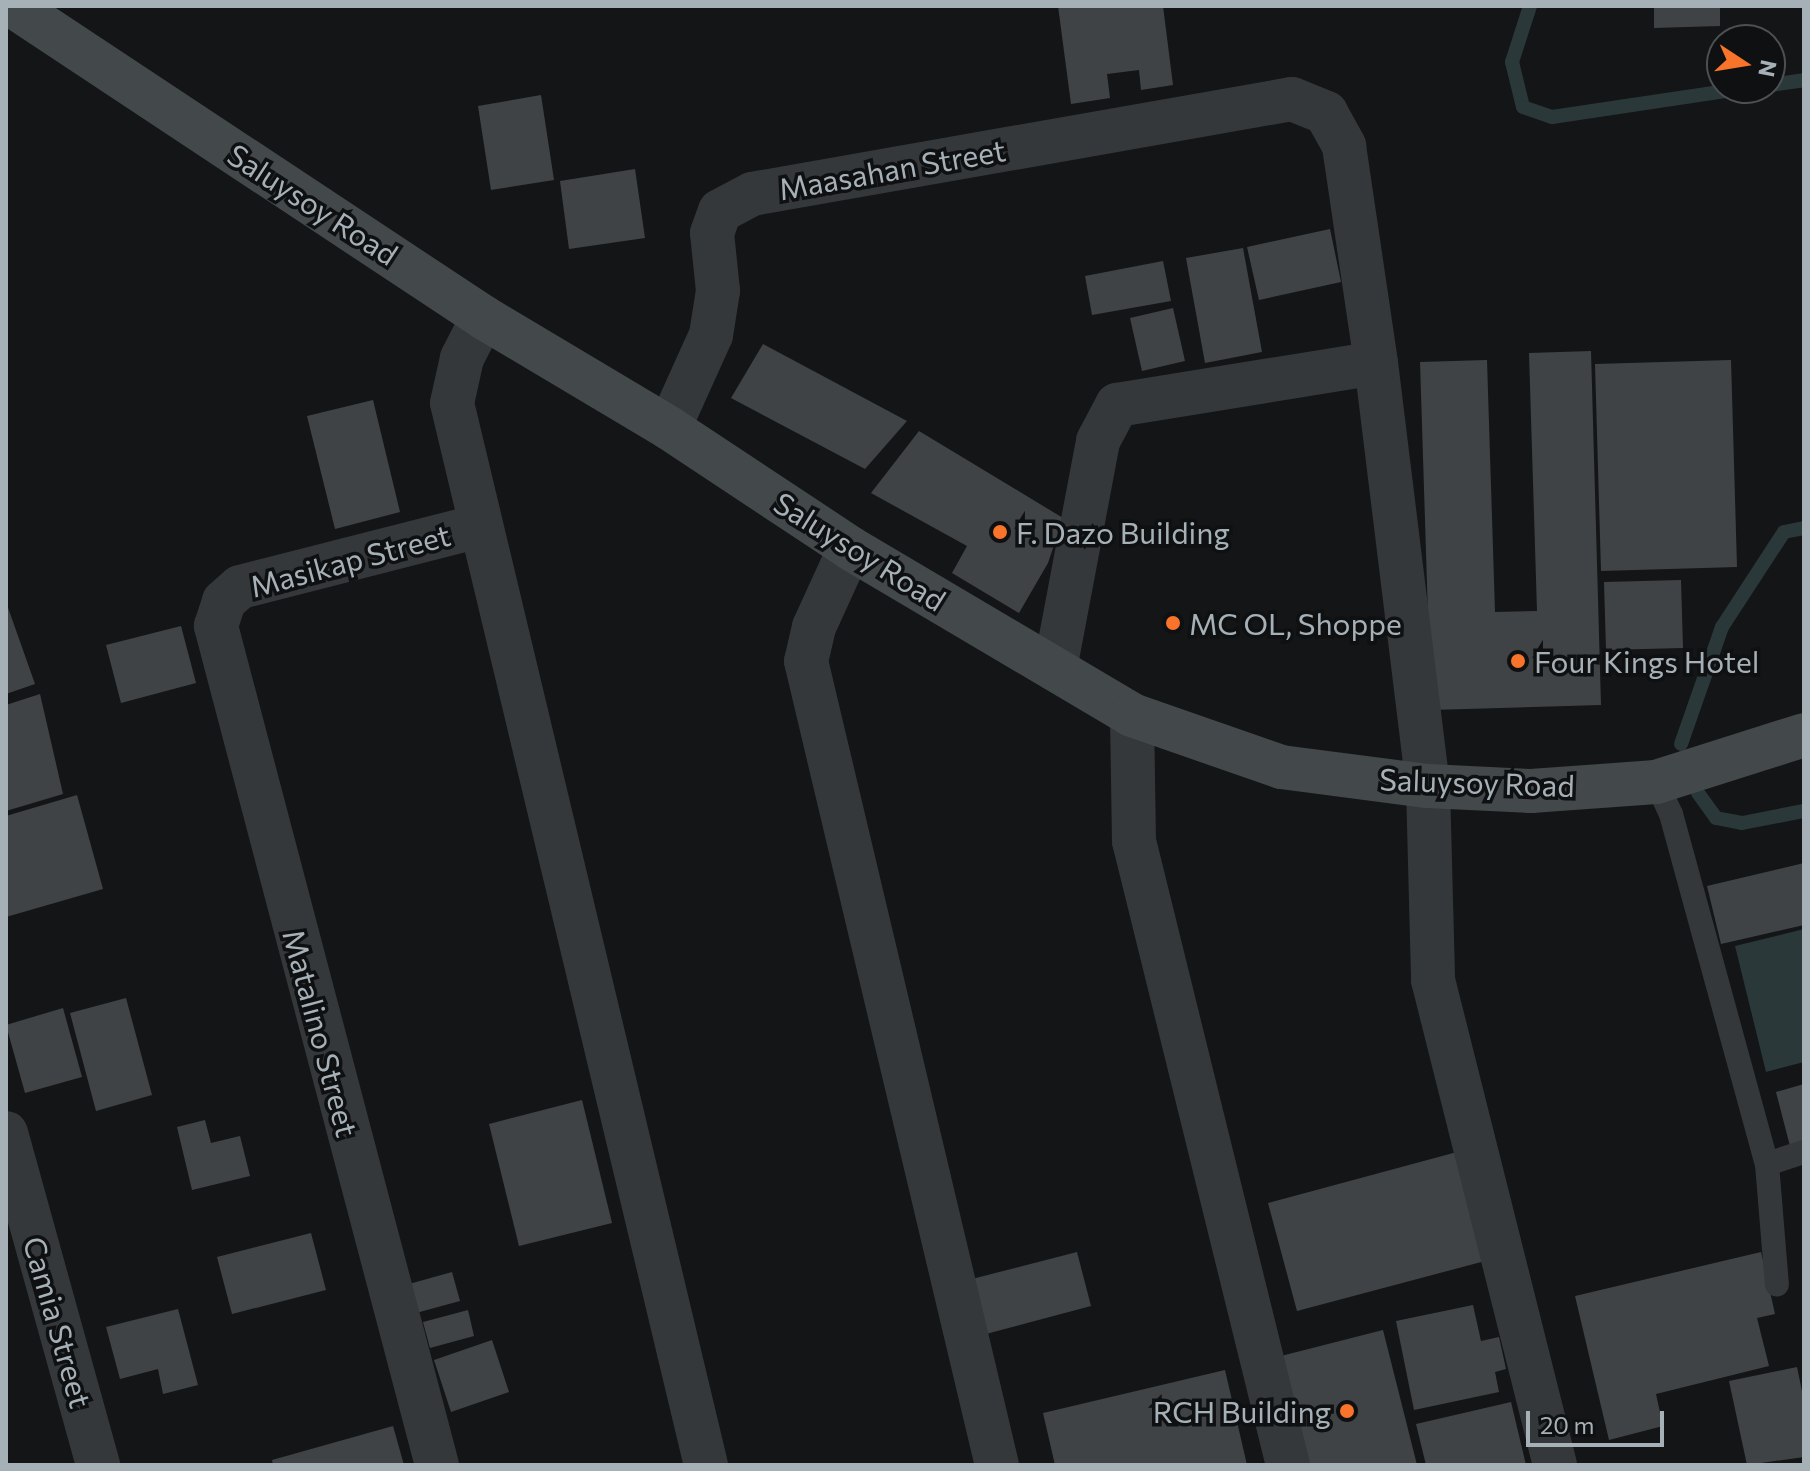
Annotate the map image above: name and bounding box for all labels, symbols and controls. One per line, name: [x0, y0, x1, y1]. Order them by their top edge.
north arrow: [1706, 24, 1786, 104]
text: N: [1753, 58, 1783, 80]
street label: Maasahan Street: [776, 131, 1008, 207]
street label: Saluysoy Road: [221, 136, 405, 272]
street label: Saluysoy Road: [768, 484, 952, 618]
place label: F. Dazo Building: [1016, 514, 1230, 550]
street label: Masikap Street: [246, 516, 454, 604]
marker: F. Dazo Building: [991, 523, 1009, 541]
place label: MC OL, Shoppe: [1189, 605, 1402, 641]
marker: MC OL, Shoppe: [1164, 614, 1182, 632]
place label: Four Kings Hotel: [1534, 643, 1759, 679]
marker: Four Kings Hotel: [1509, 652, 1527, 670]
street label: Saluysoy Road: [1379, 761, 1575, 803]
street label: Matalino Street: [276, 925, 366, 1141]
street label: Camia Street: [16, 1232, 100, 1412]
place label: RCH Building: [1153, 1393, 1331, 1429]
scale bar: [1530, 1395, 1668, 1445]
marker: RCH Building: [1338, 1402, 1356, 1420]
text: 20 m: [1540, 1410, 1594, 1439]

